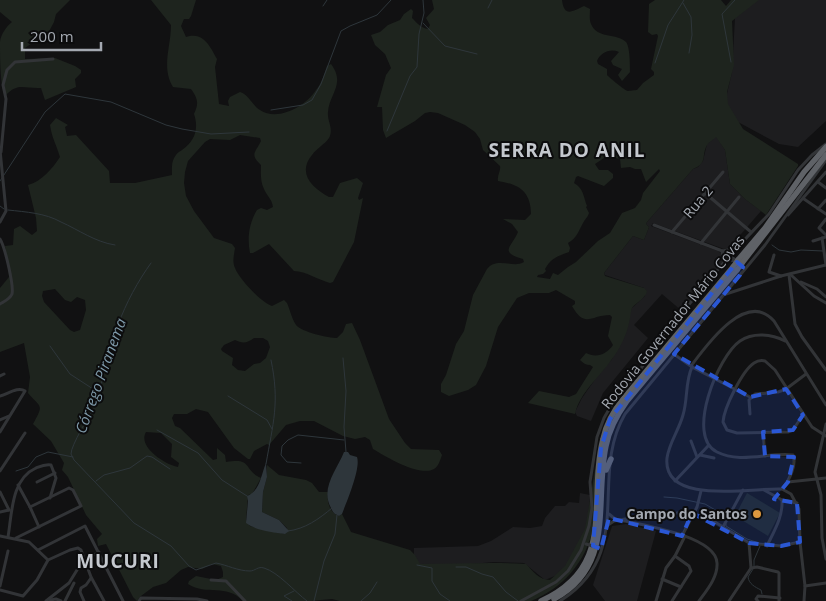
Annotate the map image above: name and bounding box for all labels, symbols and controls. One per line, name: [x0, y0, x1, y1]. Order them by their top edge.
scale bar: [22, 20, 101, 52]
text: 200 m: [30, 26, 74, 46]
district label: SERRA DO ANIL: [489, 137, 645, 163]
street label: Rua 2: [679, 182, 717, 222]
street label: Rodovia Governador Mário Covas: [597, 231, 749, 412]
water label: Córrego Piranema: [70, 315, 130, 436]
place label: Campo do Santos: [626, 504, 747, 523]
marker: Campo do Santos: [751, 508, 763, 520]
district label: MUCURI: [76, 548, 160, 574]

